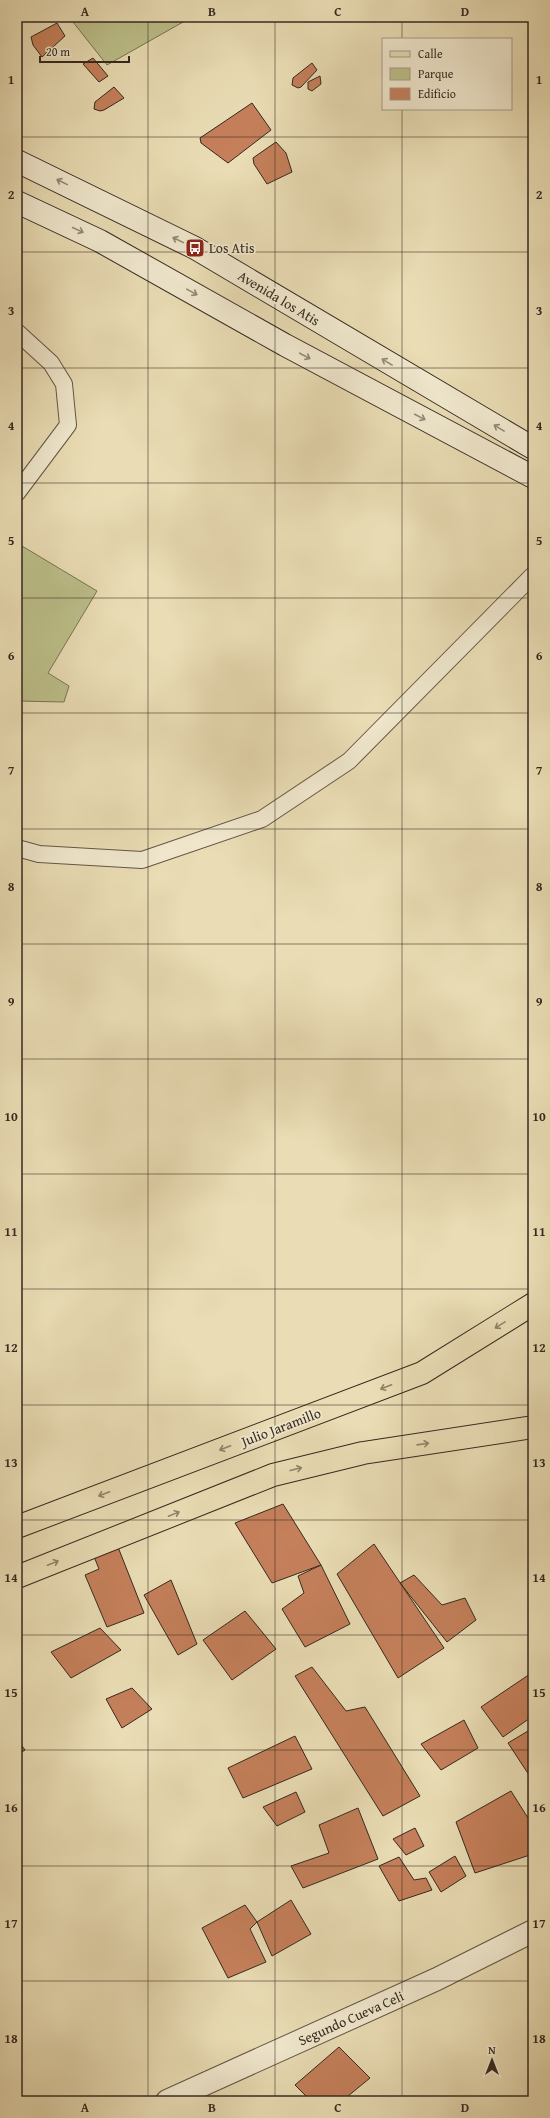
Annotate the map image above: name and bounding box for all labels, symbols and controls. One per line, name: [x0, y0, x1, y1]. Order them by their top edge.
text: A: [81, 2, 90, 21]
text: B: [208, 2, 216, 21]
text: C: [334, 2, 342, 21]
text: D: [461, 2, 469, 21]
scale bar: [40, 38, 129, 64]
legend: [382, 38, 512, 110]
text: 20 m: [46, 43, 70, 60]
text: Calle: [418, 45, 443, 62]
text: Parque: [418, 65, 454, 82]
text: 1: [8, 70, 14, 89]
text: 1: [536, 70, 542, 89]
text: Edificio: [418, 85, 456, 102]
one-way arrow: [56, 178, 68, 185]
text: 2: [8, 185, 15, 204]
text: 2: [536, 185, 543, 204]
one-way arrow: [71, 227, 83, 234]
one-way arrow: [173, 236, 185, 243]
bus stop icon: Los Atis: [184, 237, 206, 259]
place label: Los Atis: [209, 238, 255, 258]
street label: Avenida los Atis: [234, 266, 324, 330]
one-way arrow: [186, 289, 198, 297]
text: 3: [8, 301, 14, 320]
text: 3: [536, 301, 542, 320]
one-way arrow: [299, 353, 311, 360]
one-way arrow: [381, 357, 393, 365]
one-way arrow: [414, 414, 426, 421]
text: 4: [8, 416, 15, 435]
text: 4: [536, 416, 543, 435]
one-way arrow: [493, 423, 505, 431]
text: 5: [8, 531, 15, 550]
text: 5: [536, 531, 543, 550]
text: 6: [8, 646, 15, 665]
text: 6: [536, 646, 543, 665]
text: 7: [8, 761, 15, 780]
text: 7: [536, 761, 543, 780]
text: 8: [8, 877, 15, 896]
text: 8: [536, 877, 543, 896]
text: 9: [8, 992, 15, 1011]
text: 9: [536, 992, 543, 1011]
text: 10: [4, 1107, 18, 1126]
text: 10: [532, 1107, 546, 1126]
text: 11: [4, 1222, 18, 1241]
text: 11: [532, 1222, 546, 1241]
one-way arrow: [495, 1321, 506, 1329]
text: 12: [4, 1338, 18, 1357]
text: 12: [532, 1338, 546, 1357]
one-way arrow: [381, 1383, 393, 1391]
street label: Julio Jaramillo: [236, 1403, 324, 1452]
one-way arrow: [416, 1440, 429, 1448]
one-way arrow: [220, 1444, 232, 1452]
text: 13: [4, 1453, 18, 1472]
text: 13: [532, 1453, 546, 1472]
one-way arrow: [289, 1465, 302, 1473]
one-way arrow: [98, 1491, 110, 1499]
one-way arrow: [167, 1510, 179, 1518]
one-way arrow: [47, 1558, 59, 1566]
text: 14: [4, 1568, 18, 1587]
text: 14: [532, 1568, 546, 1587]
text: 15: [4, 1683, 18, 1702]
text: 15: [532, 1683, 546, 1702]
text: 16: [4, 1798, 18, 1817]
text: 16: [532, 1798, 546, 1817]
text: 17: [4, 1914, 18, 1933]
text: 17: [532, 1914, 546, 1933]
street label: Segundo Cueva Celi: [295, 1986, 407, 2050]
text: 18: [4, 2029, 18, 2048]
text: 18: [532, 2029, 546, 2048]
north arrow: [472, 2040, 512, 2080]
text: N: [488, 2042, 496, 2058]
text: A: [81, 2098, 90, 2117]
text: B: [208, 2098, 216, 2117]
text: C: [334, 2098, 342, 2117]
text: D: [461, 2098, 469, 2117]

